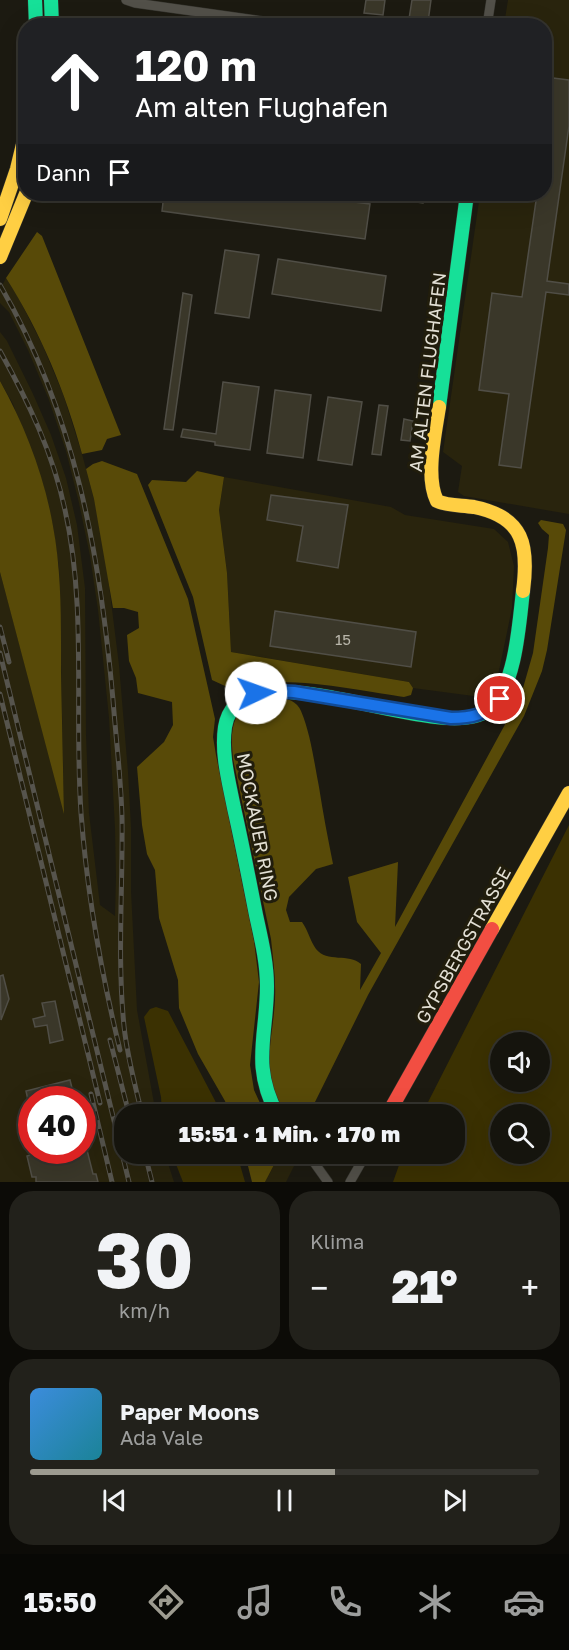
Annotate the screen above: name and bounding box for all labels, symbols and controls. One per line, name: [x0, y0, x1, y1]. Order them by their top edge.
text: 120 m: [135, 40, 257, 90]
icon: ahead: [36, 42, 114, 120]
text: Am alten Flughafen: [135, 91, 388, 123]
icon: arrive: [103, 156, 136, 189]
text: Dann: [36, 159, 91, 186]
street label: AM ALTEN FLUGHAFEN: [404, 271, 450, 473]
house number: 15: [335, 630, 351, 648]
position arrow: [224, 661, 288, 725]
pin: [474, 673, 525, 724]
icon: arrive: [483, 682, 516, 715]
street label: MOCKAUER RING: [233, 751, 283, 903]
street label: GYPSBERGSTRASSE: [411, 863, 515, 1027]
map controls: [490, 1032, 550, 1164]
button: sound: [490, 1032, 550, 1092]
speed limit sign: 40: [18, 1086, 96, 1164]
button: search: [490, 1104, 550, 1164]
text: 15:51 · 1 Min. · 170 m: [179, 1120, 400, 1147]
text: 30: [95, 1212, 194, 1305]
text: Klima: [310, 1229, 364, 1253]
text: 21°: [391, 1259, 458, 1313]
text: −: [310, 1268, 328, 1307]
text: +: [521, 1268, 539, 1307]
text: km/h: [119, 1298, 170, 1322]
text: Paper Moons: [120, 1398, 259, 1425]
text: Ada Vale: [120, 1425, 203, 1449]
icon: previous: [98, 1484, 131, 1517]
icon: pause: [268, 1484, 301, 1517]
icon: next: [438, 1484, 471, 1517]
icon: directions: [145, 1581, 187, 1623]
icon: music: [234, 1581, 276, 1623]
icon: phone: [324, 1581, 366, 1623]
icon: climate: [414, 1581, 456, 1623]
icon: car: [503, 1581, 545, 1623]
text: 15:50: [24, 1586, 97, 1618]

